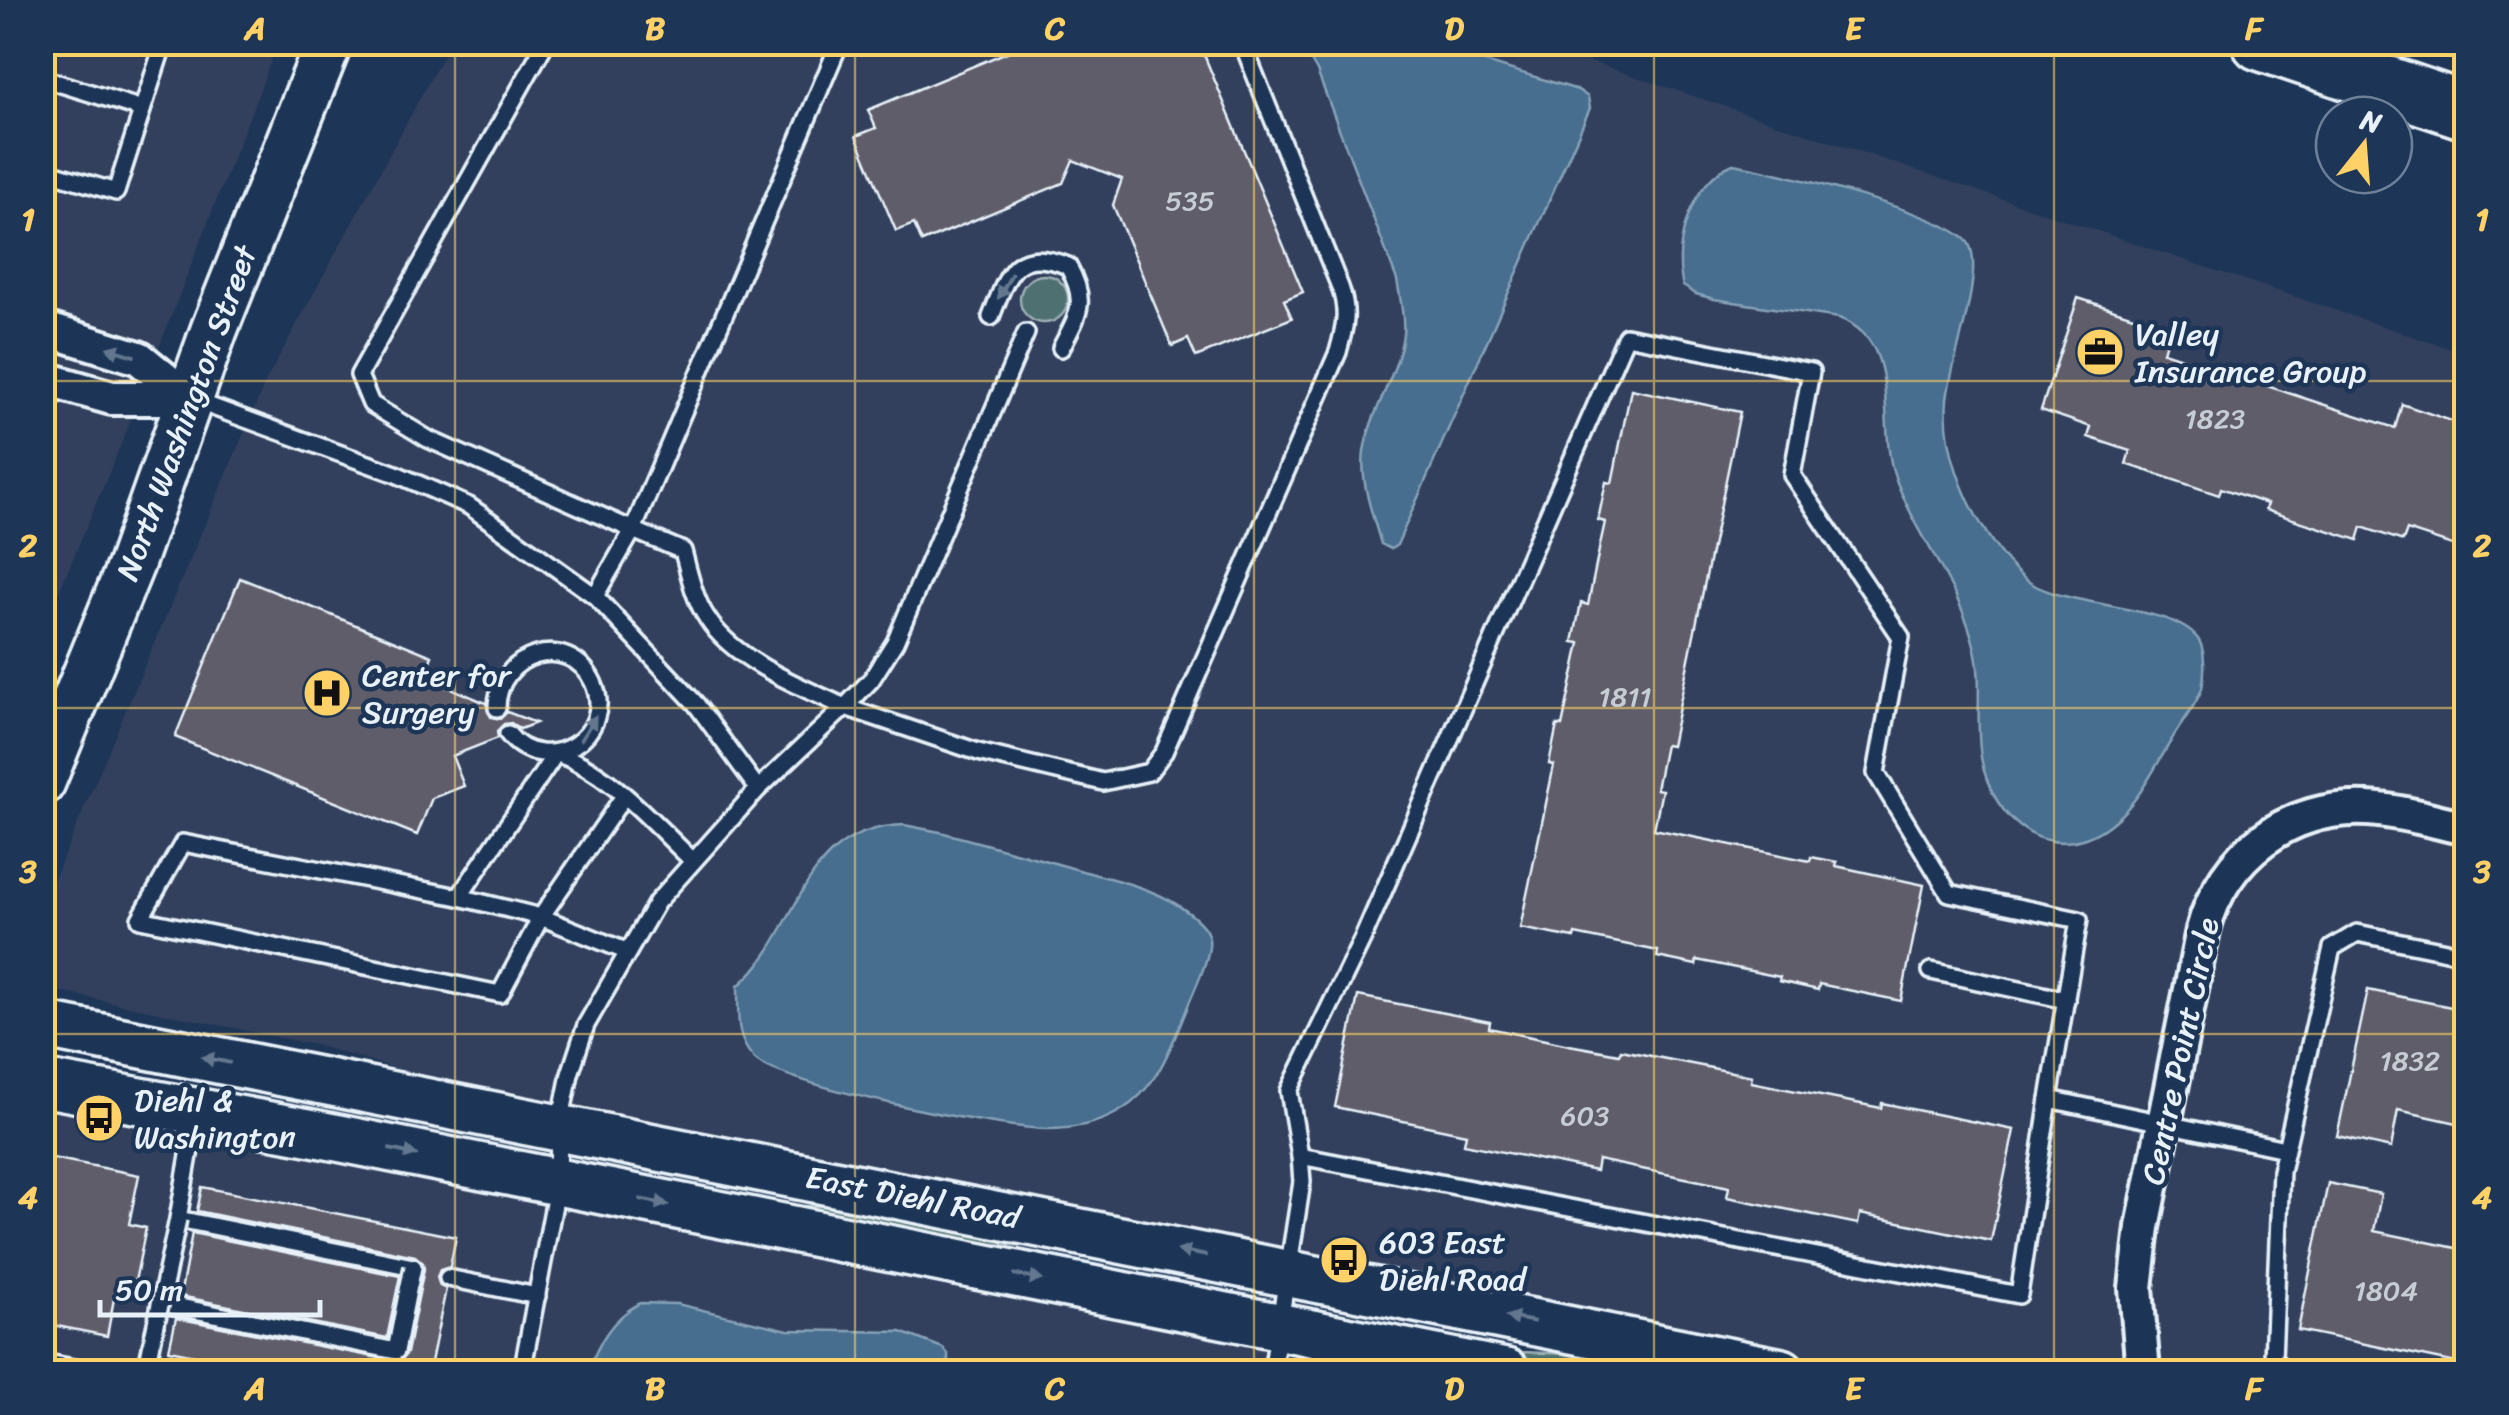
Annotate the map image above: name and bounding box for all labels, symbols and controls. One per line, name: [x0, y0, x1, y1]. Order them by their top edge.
text: A: [243, 0, 266, 57]
text: B: [645, 0, 665, 57]
text: C: [1044, 0, 1066, 57]
text: D: [1444, 0, 1464, 57]
text: E: [1845, 0, 1865, 57]
text: F: [2244, 0, 2265, 57]
north arrow: [2314, 95, 2414, 195]
text: N: [2354, 95, 2388, 148]
house number: 535: [1165, 176, 1215, 225]
text: 1: [21, 191, 35, 248]
text: 1: [2475, 191, 2489, 248]
street label: North Washington Street: [99, 236, 274, 589]
one-way arrow: [997, 272, 1015, 300]
place label: Valley Insurance Group: [2134, 306, 2366, 400]
office icon: Valley Insurance Group: [2074, 326, 2126, 378]
one-way arrow: [106, 344, 136, 359]
house number: 1823: [2185, 394, 2245, 443]
text: 2: [19, 517, 38, 574]
text: 2: [2473, 517, 2492, 574]
place label: Center for Surgery: [362, 647, 513, 741]
hospital icon: Center for Surgery: [301, 667, 353, 719]
house number: 1811: [1599, 672, 1651, 721]
one-way arrow: [578, 715, 597, 742]
text: 3: [18, 843, 37, 900]
text: 3: [2472, 843, 2491, 900]
street label: Centre Point Circle: [2124, 912, 2237, 1190]
house number: 1832: [2380, 1036, 2440, 1085]
one-way arrow: [200, 1051, 231, 1067]
place label: Diehl & Washington: [134, 1072, 296, 1166]
house number: 603: [1561, 1091, 1609, 1140]
bus stop icon: Diehl & Washington: [73, 1092, 125, 1144]
one-way arrow: [388, 1145, 419, 1161]
street label: East Diehl Road: [801, 1149, 1027, 1247]
text: 4: [18, 1169, 38, 1226]
text: 4: [2472, 1169, 2492, 1226]
one-way arrow: [639, 1194, 670, 1210]
place label: 603 East Diehl Road: [1379, 1214, 1528, 1308]
bus stop icon: 603 East Diehl Road: [1318, 1234, 1370, 1286]
one-way arrow: [1176, 1245, 1207, 1261]
scale bar: [100, 1255, 320, 1317]
text: 50 m: [115, 1263, 183, 1317]
house number: 1804: [2354, 1266, 2418, 1315]
one-way arrow: [1013, 1269, 1044, 1285]
one-way arrow: [1505, 1311, 1536, 1327]
text: A: [243, 1360, 266, 1415]
text: B: [645, 1360, 665, 1415]
text: C: [1044, 1360, 1066, 1415]
text: D: [1444, 1360, 1464, 1415]
text: E: [1845, 1360, 1865, 1415]
text: F: [2244, 1360, 2265, 1415]

